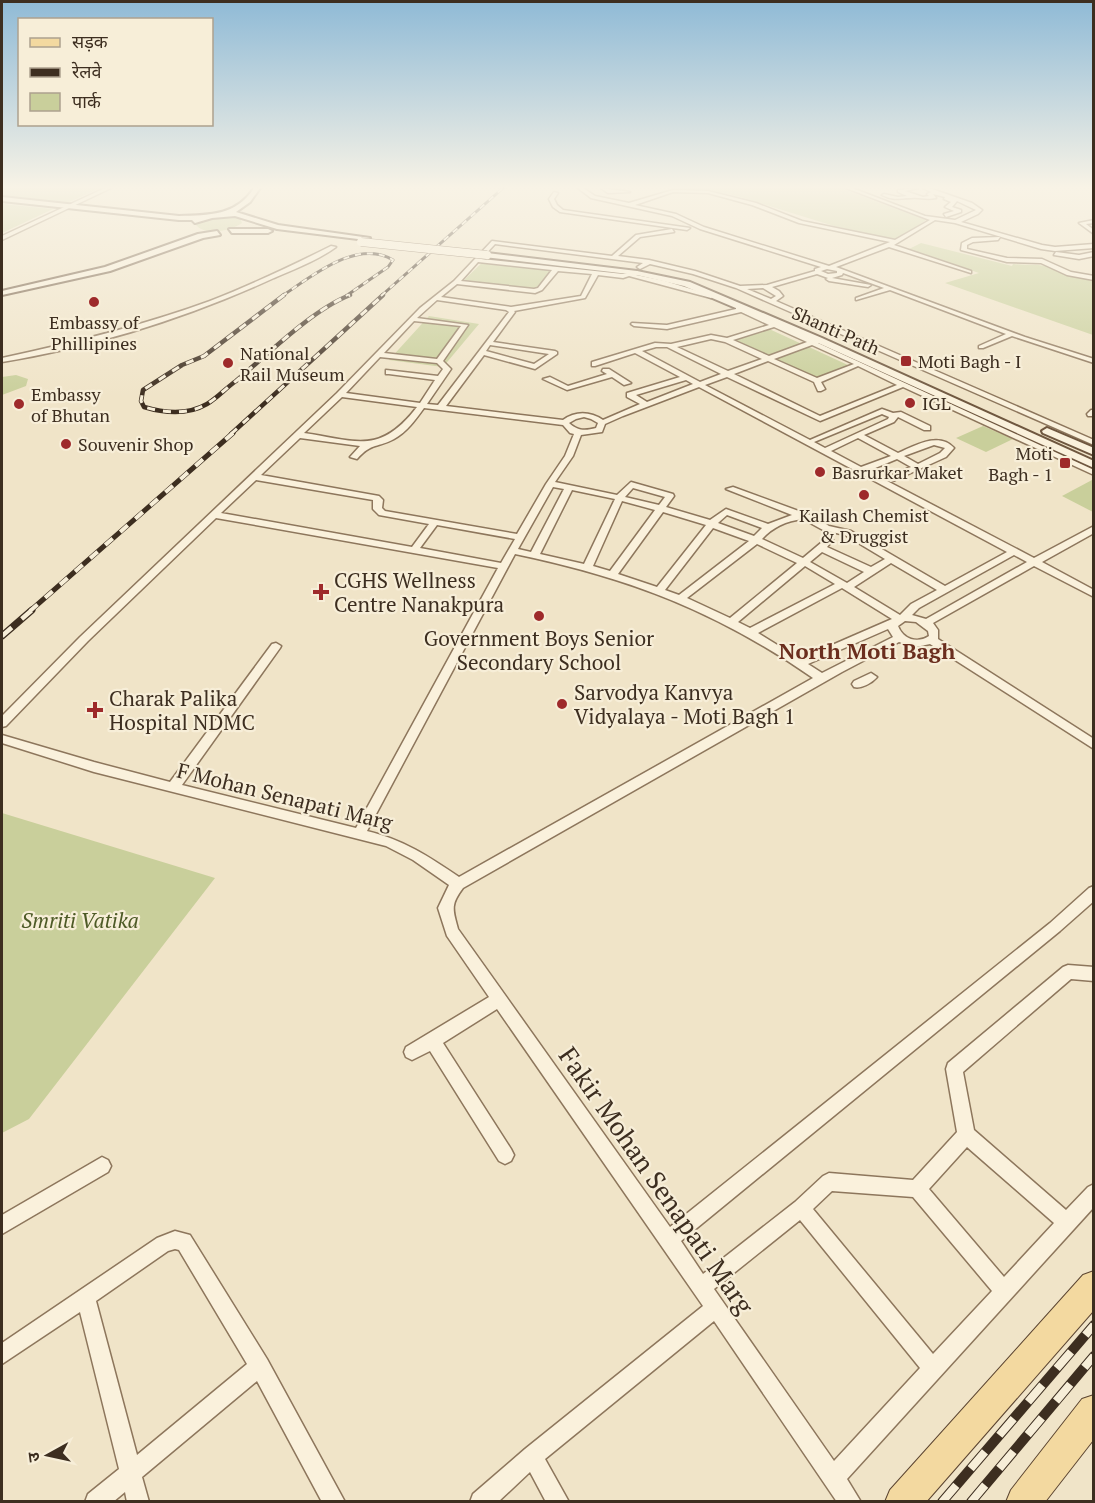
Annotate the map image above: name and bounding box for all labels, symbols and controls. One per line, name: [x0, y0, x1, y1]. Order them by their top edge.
legend: [18, 18, 213, 126]
text: सड़क: [72, 29, 109, 53]
text: रेलवे: [71, 59, 103, 83]
text: पार्क: [72, 89, 102, 113]
marker: Embassy of Phillipines: [87, 295, 101, 309]
street label: Shanti Path: [788, 300, 884, 360]
place label: Embassy of Phillipines: [49, 310, 141, 355]
place label: National Rail Museum: [240, 341, 345, 386]
place label: Moti Bagh - I: [918, 349, 1021, 373]
marker: Moti Bagh - I: [899, 354, 913, 368]
marker: National Rail Museum: [221, 356, 235, 370]
place label: Embassy of Bhutan: [31, 382, 110, 427]
place label: IGL: [922, 391, 951, 415]
marker: IGL: [903, 396, 917, 410]
marker: Embassy of Bhutan: [12, 397, 26, 411]
place label: Souvenir Shop: [78, 432, 194, 456]
marker: Souvenir Shop: [59, 437, 73, 451]
place label: Moti Bagh - 1: [988, 441, 1053, 486]
marker: Moti Bagh - 1: [1058, 456, 1072, 470]
place label: Basrurkar Maket: [832, 460, 964, 484]
marker: Basrurkar Maket: [813, 465, 827, 479]
marker: Kailash Chemist & Druggist: [857, 488, 871, 502]
place label: Kailash Chemist & Druggist: [799, 503, 929, 548]
place label: CGHS Wellness Centre Nanakpura: [334, 566, 504, 618]
marker: CGHS Wellness Centre Nanakpura: [312, 583, 330, 601]
marker: Government Boys Senior Secondary School: [532, 609, 546, 623]
place label: Government Boys Senior Secondary School: [424, 624, 654, 676]
district label: North Moti Bagh: [779, 636, 955, 665]
place label: Sarvodya Kanvya Vidyalaya - Moti Bagh 1: [574, 678, 795, 730]
place label: Charak Palika Hospital NDMC: [109, 684, 255, 736]
marker: Sarvodya Kanvya Vidyalaya - Moti Bagh 1: [555, 697, 569, 711]
marker: Charak Palika Hospital NDMC: [86, 701, 104, 719]
street label: F Mohan Senapati Marg: [174, 756, 397, 837]
park label: Smriti Vatika: [21, 906, 139, 934]
street label: Fakir Mohan Senapati Marg: [552, 1040, 762, 1320]
north arrow: [18, 1425, 78, 1485]
text: उ: [22, 1450, 45, 1463]

